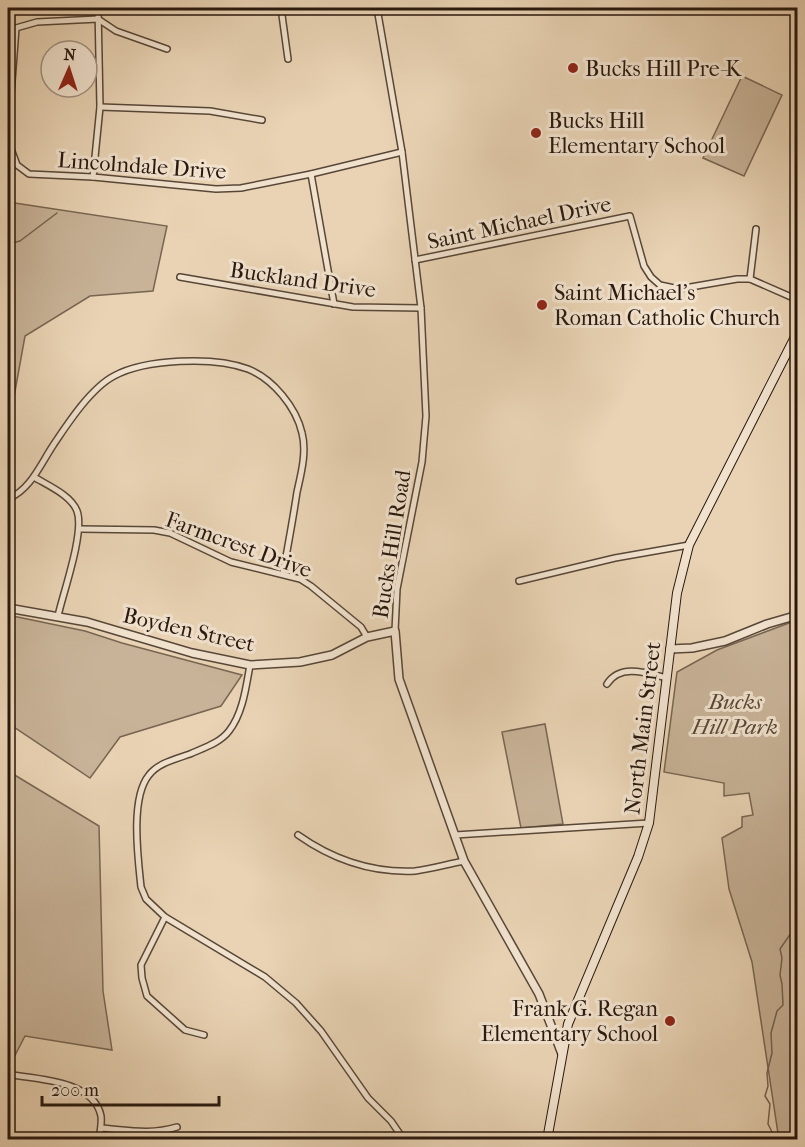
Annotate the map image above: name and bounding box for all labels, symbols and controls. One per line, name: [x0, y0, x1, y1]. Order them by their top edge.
north arrow: [39, 39, 99, 99]
text: N: [63, 45, 77, 64]
place label: Bucks Hill Pre-K: [585, 56, 742, 82]
marker: Bucks Hill Pre-K: [566, 61, 580, 75]
place label: Bucks Hill Elementary School: [548, 108, 725, 159]
marker: Bucks Hill Elementary School: [529, 126, 543, 140]
street label: Lincolndale Drive: [57, 147, 227, 185]
street label: Saint Michael Drive: [425, 191, 614, 255]
street label: Buckland Drive: [228, 257, 378, 303]
place label: Saint Michael's Roman Catholic Church: [554, 280, 781, 331]
marker: Saint Michael's Roman Catholic Church: [535, 298, 549, 312]
street label: Bucks Hill Road: [367, 467, 417, 620]
street label: Farmcrest Drive: [162, 506, 315, 583]
street label: Boyden Street: [120, 602, 257, 658]
street label: North Main Street: [619, 640, 667, 816]
park label: Bucks Hill Park: [691, 689, 778, 740]
place label: Frank G. Regan Elementary School: [481, 996, 658, 1047]
marker: Frank G. Regan Elementary School: [663, 1014, 677, 1028]
scale bar: [42, 1069, 219, 1107]
text: 200 m: [51, 1080, 99, 1101]

